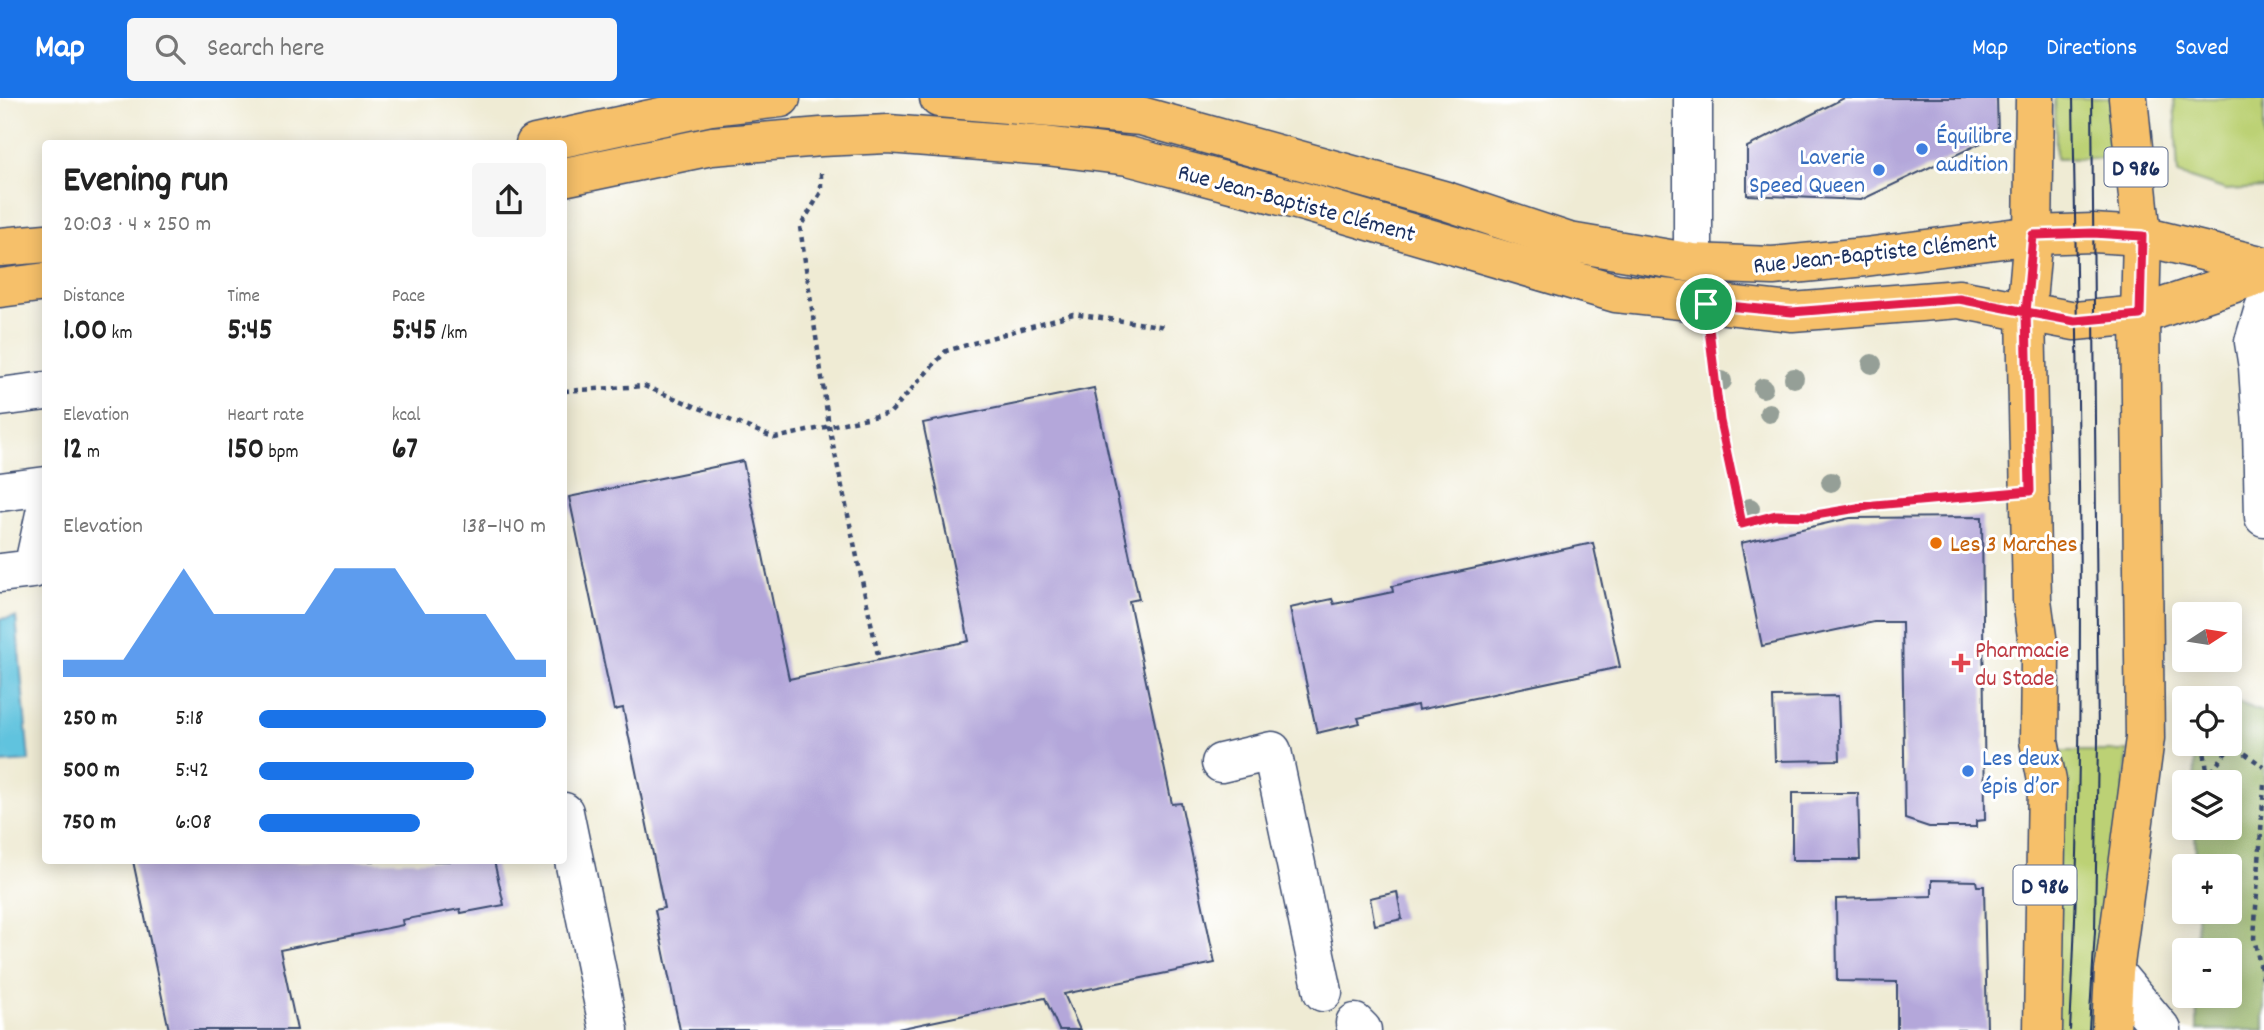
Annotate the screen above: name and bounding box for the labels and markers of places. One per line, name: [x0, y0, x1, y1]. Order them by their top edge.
place label: Équilibre audition: [1936, 121, 2012, 183]
marker: Équilibre audition: [1914, 141, 1930, 157]
place label: Laverie Speed Queen: [1749, 142, 1865, 204]
marker: Laverie Speed Queen: [1871, 162, 1887, 178]
pin: [1676, 274, 1736, 334]
place label: Les 3 Marches: [1950, 529, 2078, 563]
marker: Les 3 Marches: [1928, 535, 1944, 551]
place label: Pharmacie du Stade: [1975, 635, 2069, 697]
marker: Pharmacie du Stade: [1953, 655, 1969, 671]
place label: Les deux épis d’or: [1982, 743, 2059, 805]
marker: Les deux épis d’or: [1960, 763, 1976, 779]

